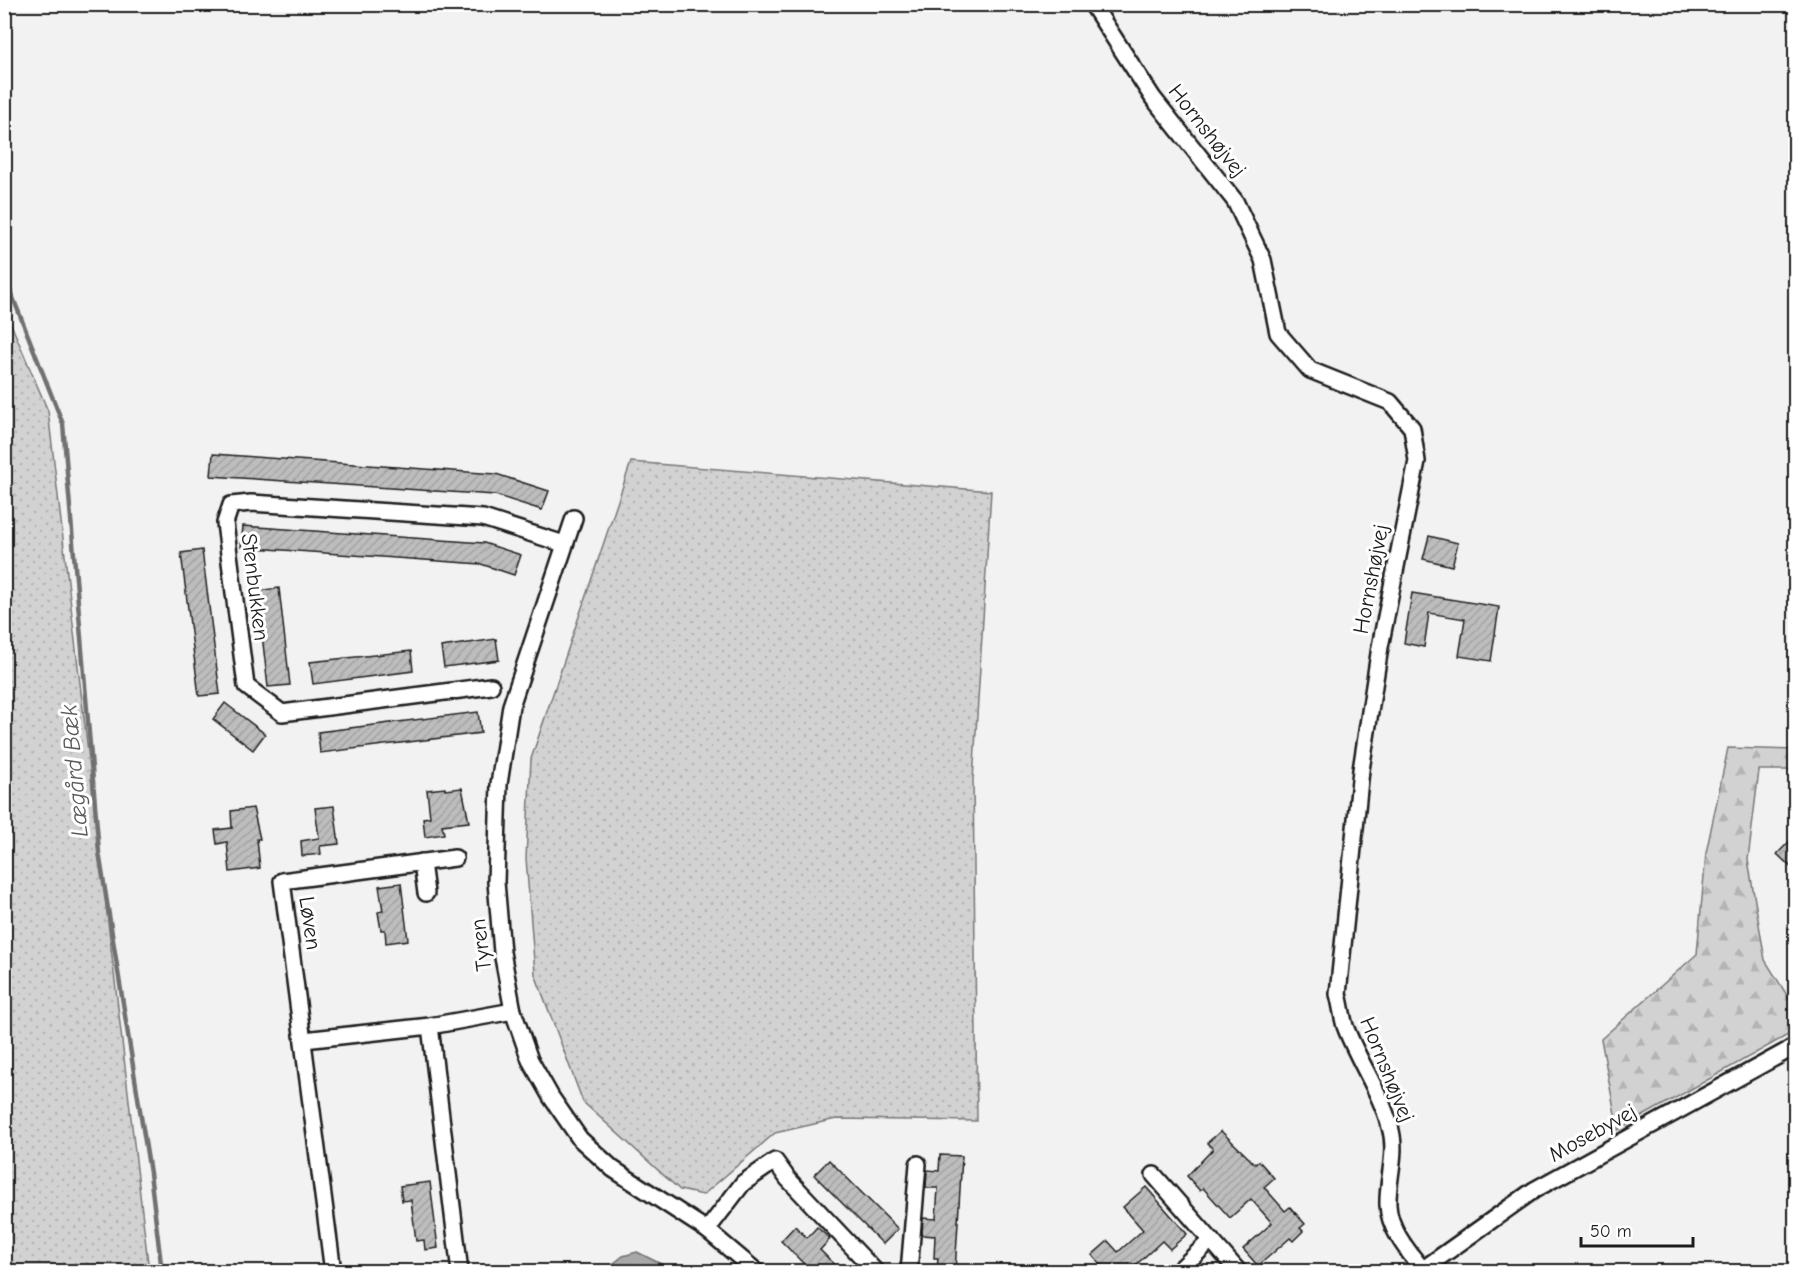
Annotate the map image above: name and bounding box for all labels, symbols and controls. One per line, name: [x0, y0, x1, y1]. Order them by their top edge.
street label: Hornshøjvej: [1163, 79, 1252, 182]
street label: Hornshøjvej: [1348, 522, 1394, 636]
street label: Stenbukken: [236, 532, 274, 642]
water label: Lægård Bæk: [54, 703, 94, 838]
street label: Løven: [293, 895, 327, 952]
street label: Tyren: [465, 917, 497, 973]
street label: Hornshøjvej: [1354, 1013, 1420, 1126]
street label: Mosebyvej: [1544, 1098, 1641, 1168]
scale bar: [1581, 1210, 1694, 1248]
text: 50 m: [1590, 1221, 1632, 1242]

